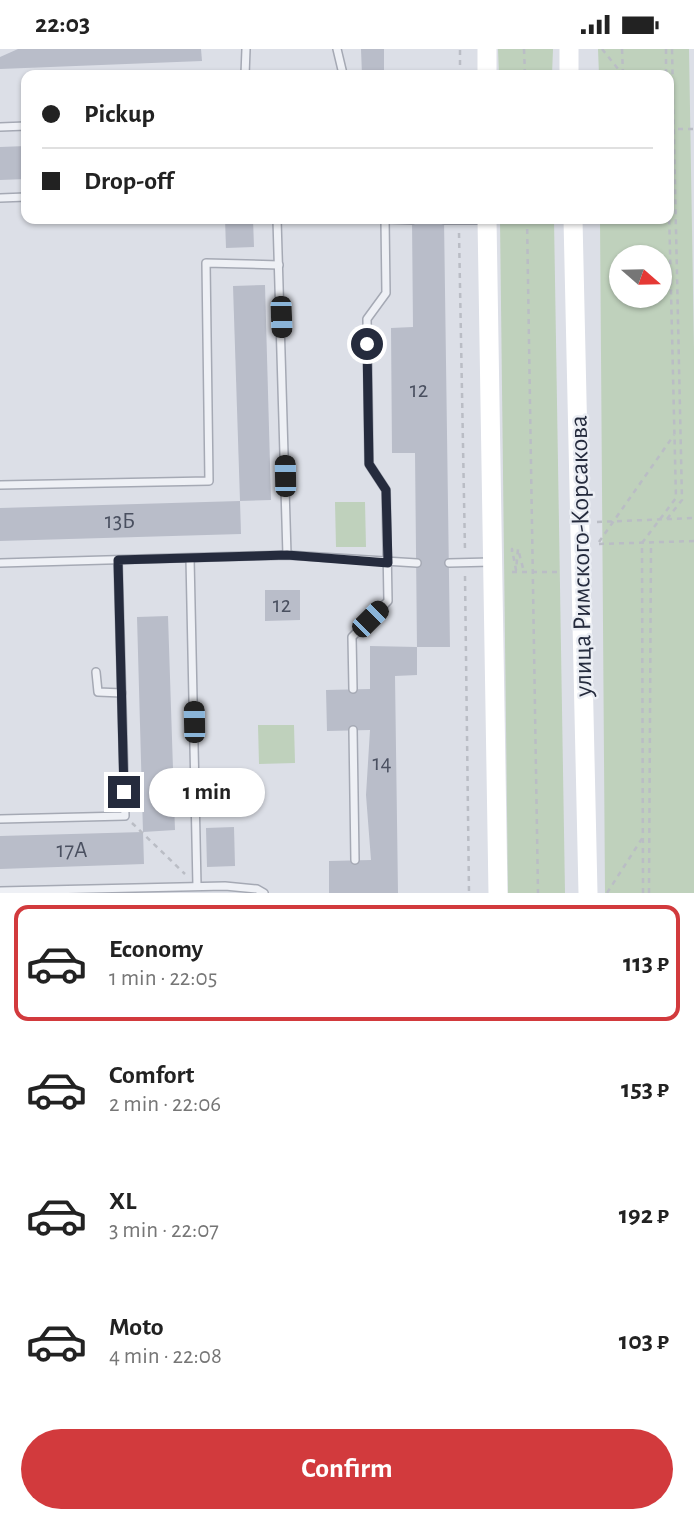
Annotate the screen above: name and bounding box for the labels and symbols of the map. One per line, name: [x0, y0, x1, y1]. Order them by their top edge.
north arrow: [609, 245, 672, 308]
car: [270, 296, 293, 338]
route start: [351, 328, 383, 360]
house number: 12: [410, 379, 428, 402]
street label: улица Римского-Корсакова: [566, 415, 596, 698]
car: [275, 455, 296, 497]
house number: 13Б: [105, 510, 135, 533]
house number: 12: [273, 594, 291, 617]
car: [348, 597, 393, 641]
car: [184, 701, 205, 743]
house number: 14: [373, 752, 391, 775]
callout: 1 min: [148, 767, 264, 817]
route end: [108, 776, 140, 808]
house number: 17А: [56, 839, 88, 862]

